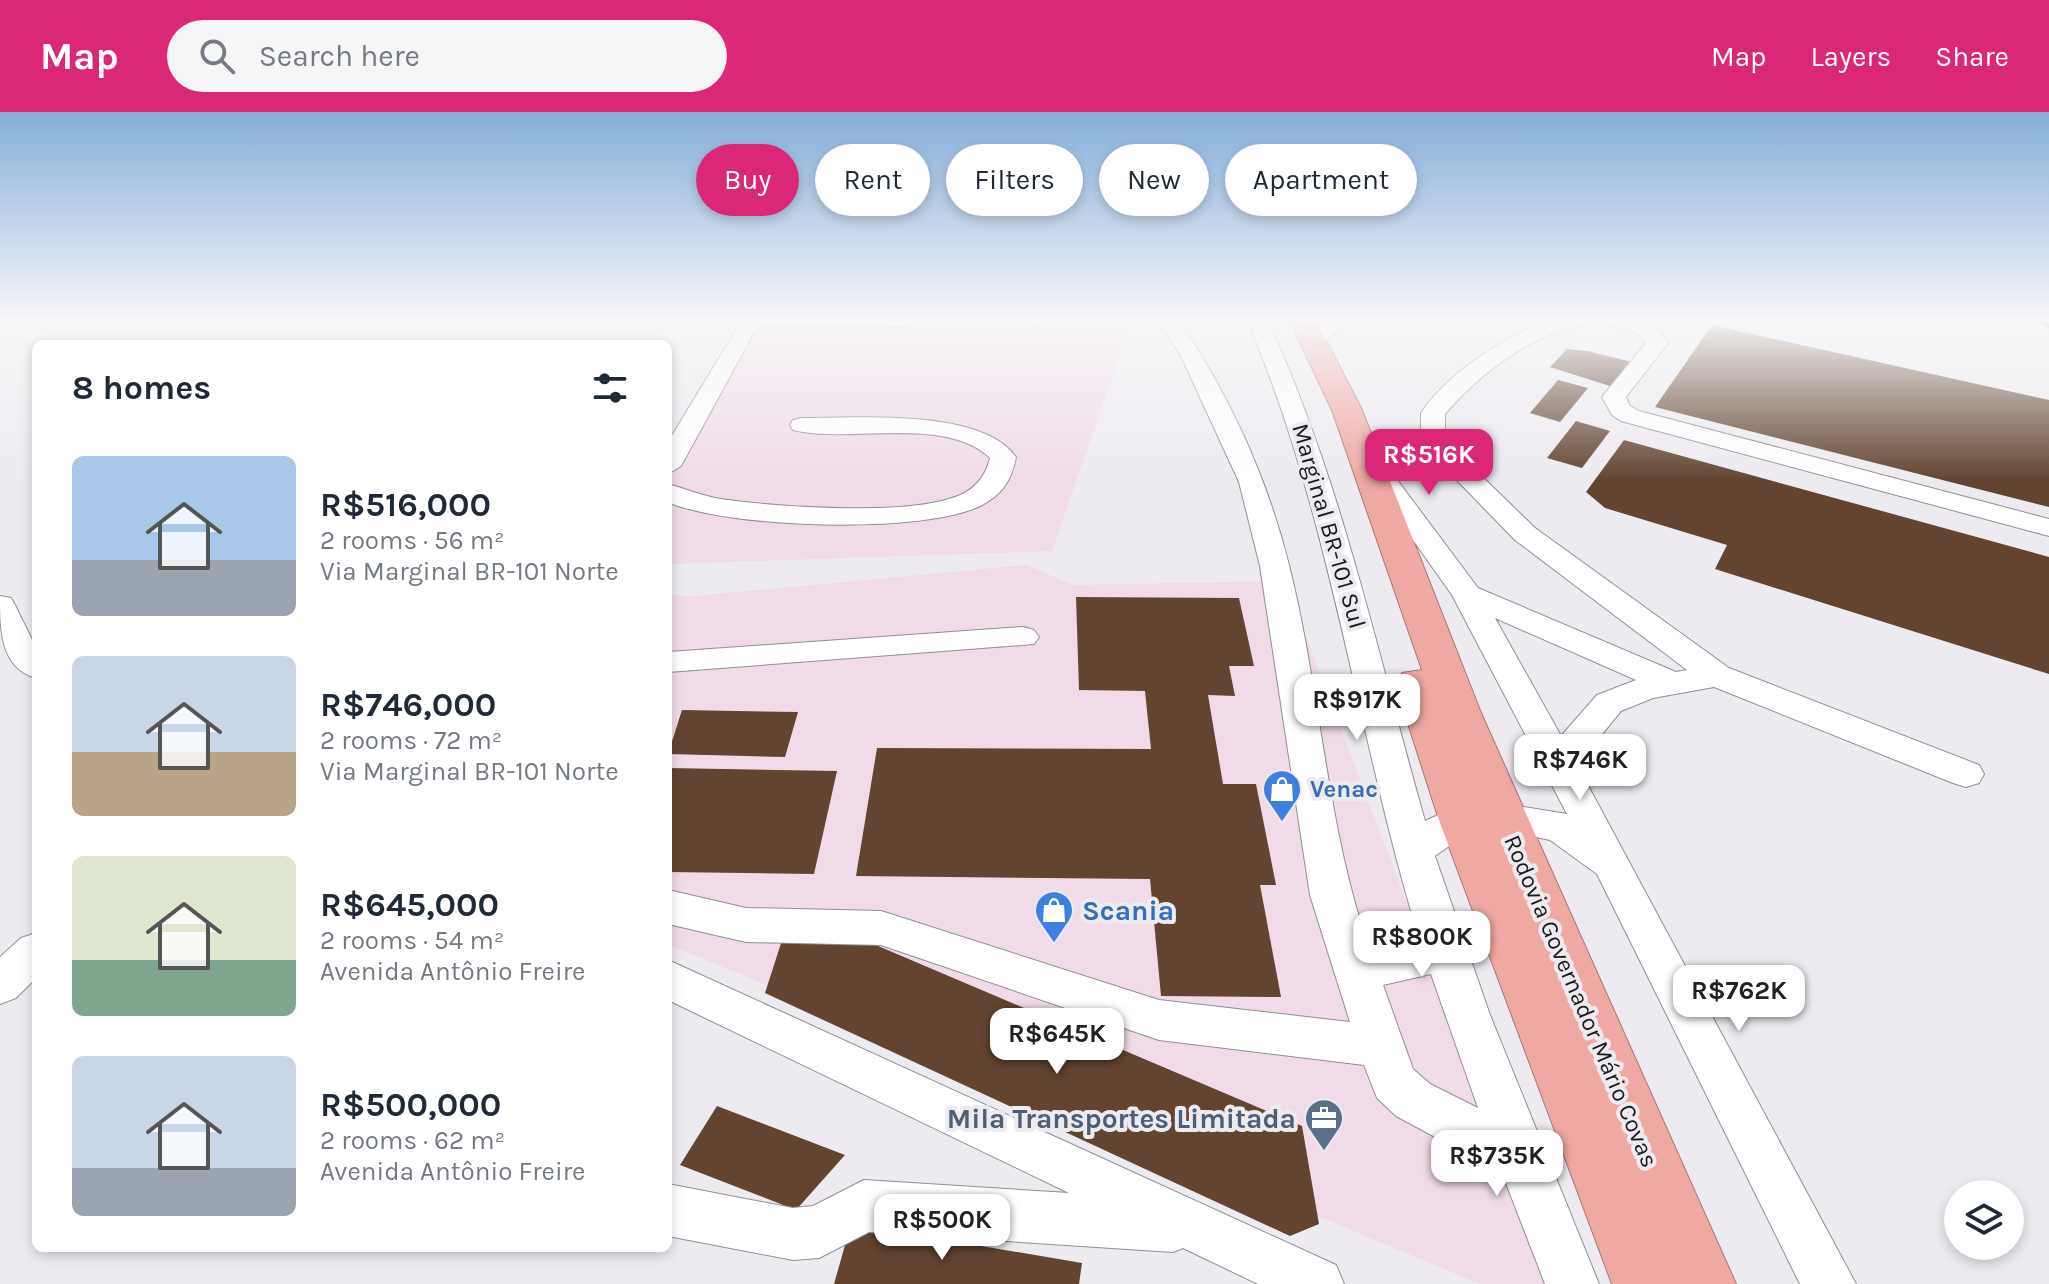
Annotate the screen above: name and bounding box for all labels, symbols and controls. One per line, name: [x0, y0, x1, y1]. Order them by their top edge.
search box: [167, 20, 727, 92]
text: Map: [40, 34, 119, 79]
icon: search: [195, 34, 239, 78]
text: Search here: [259, 38, 420, 74]
text: Map: [1711, 40, 1766, 73]
text: Layers: [1810, 40, 1891, 73]
text: Share: [1935, 40, 2009, 73]
chip: Buy: [696, 144, 799, 216]
chip: Rent: [815, 144, 930, 216]
chip: Filters: [946, 144, 1083, 216]
chip: New: [1099, 144, 1209, 216]
chip: Apartment: [1225, 144, 1417, 216]
icon: filters: [588, 366, 632, 410]
text: 8 homes: [72, 368, 211, 408]
street label: Marginal BR-101 Sul: [1286, 420, 1372, 632]
pin: R$516K: [1364, 429, 1494, 497]
text: R$516K: [1383, 439, 1475, 470]
text: R$516,000: [320, 485, 491, 525]
icon: home: [136, 488, 232, 584]
text: 2 rooms · 56 m²: [320, 525, 505, 556]
text: Via Marginal BR-101 Norte: [320, 556, 619, 587]
pin: R$917K: [1292, 674, 1422, 742]
text: R$917K: [1312, 684, 1402, 715]
text: R$746,000: [320, 685, 496, 725]
icon: home: [136, 688, 232, 784]
text: 2 rooms · 72 m²: [320, 725, 502, 756]
pin: R$746K: [1515, 734, 1645, 802]
text: R$746K: [1532, 744, 1628, 775]
text: Via Marginal BR-101 Norte: [320, 756, 619, 787]
shop icon: Venac: [1261, 768, 1303, 823]
place label: Venac: [1310, 775, 1378, 803]
street label: Rodovia Governador Mário Covas: [1498, 831, 1664, 1171]
text: R$645,000: [320, 885, 499, 925]
icon: home: [136, 888, 232, 984]
shop icon: Scania: [1033, 889, 1075, 944]
place label: Scania: [1082, 894, 1174, 927]
pin: R$800K: [1357, 911, 1487, 979]
text: R$800K: [1371, 921, 1473, 952]
text: 2 rooms · 54 m²: [320, 925, 504, 956]
text: Avenida Antônio Freire: [320, 956, 585, 987]
pin: R$762K: [1674, 965, 1804, 1033]
text: R$762K: [1691, 975, 1787, 1006]
pin: R$645K: [992, 1008, 1122, 1076]
text: R$645K: [1008, 1018, 1106, 1049]
text: R$500,000: [320, 1085, 501, 1125]
icon: home: [136, 1088, 232, 1184]
office icon: Mila Transportes Limitada: [1303, 1097, 1345, 1152]
place label: Mila Transportes Limitada: [947, 1102, 1296, 1135]
text: 2 rooms · 62 m²: [320, 1125, 505, 1156]
pin: R$735K: [1432, 1130, 1562, 1198]
text: R$735K: [1449, 1140, 1545, 1171]
text: Avenida Antônio Freire: [320, 1156, 585, 1187]
map controls: [1944, 1180, 2024, 1260]
button: layers: [1944, 1180, 2024, 1260]
pin: R$500K: [877, 1194, 1007, 1262]
text: R$500K: [892, 1204, 992, 1235]

